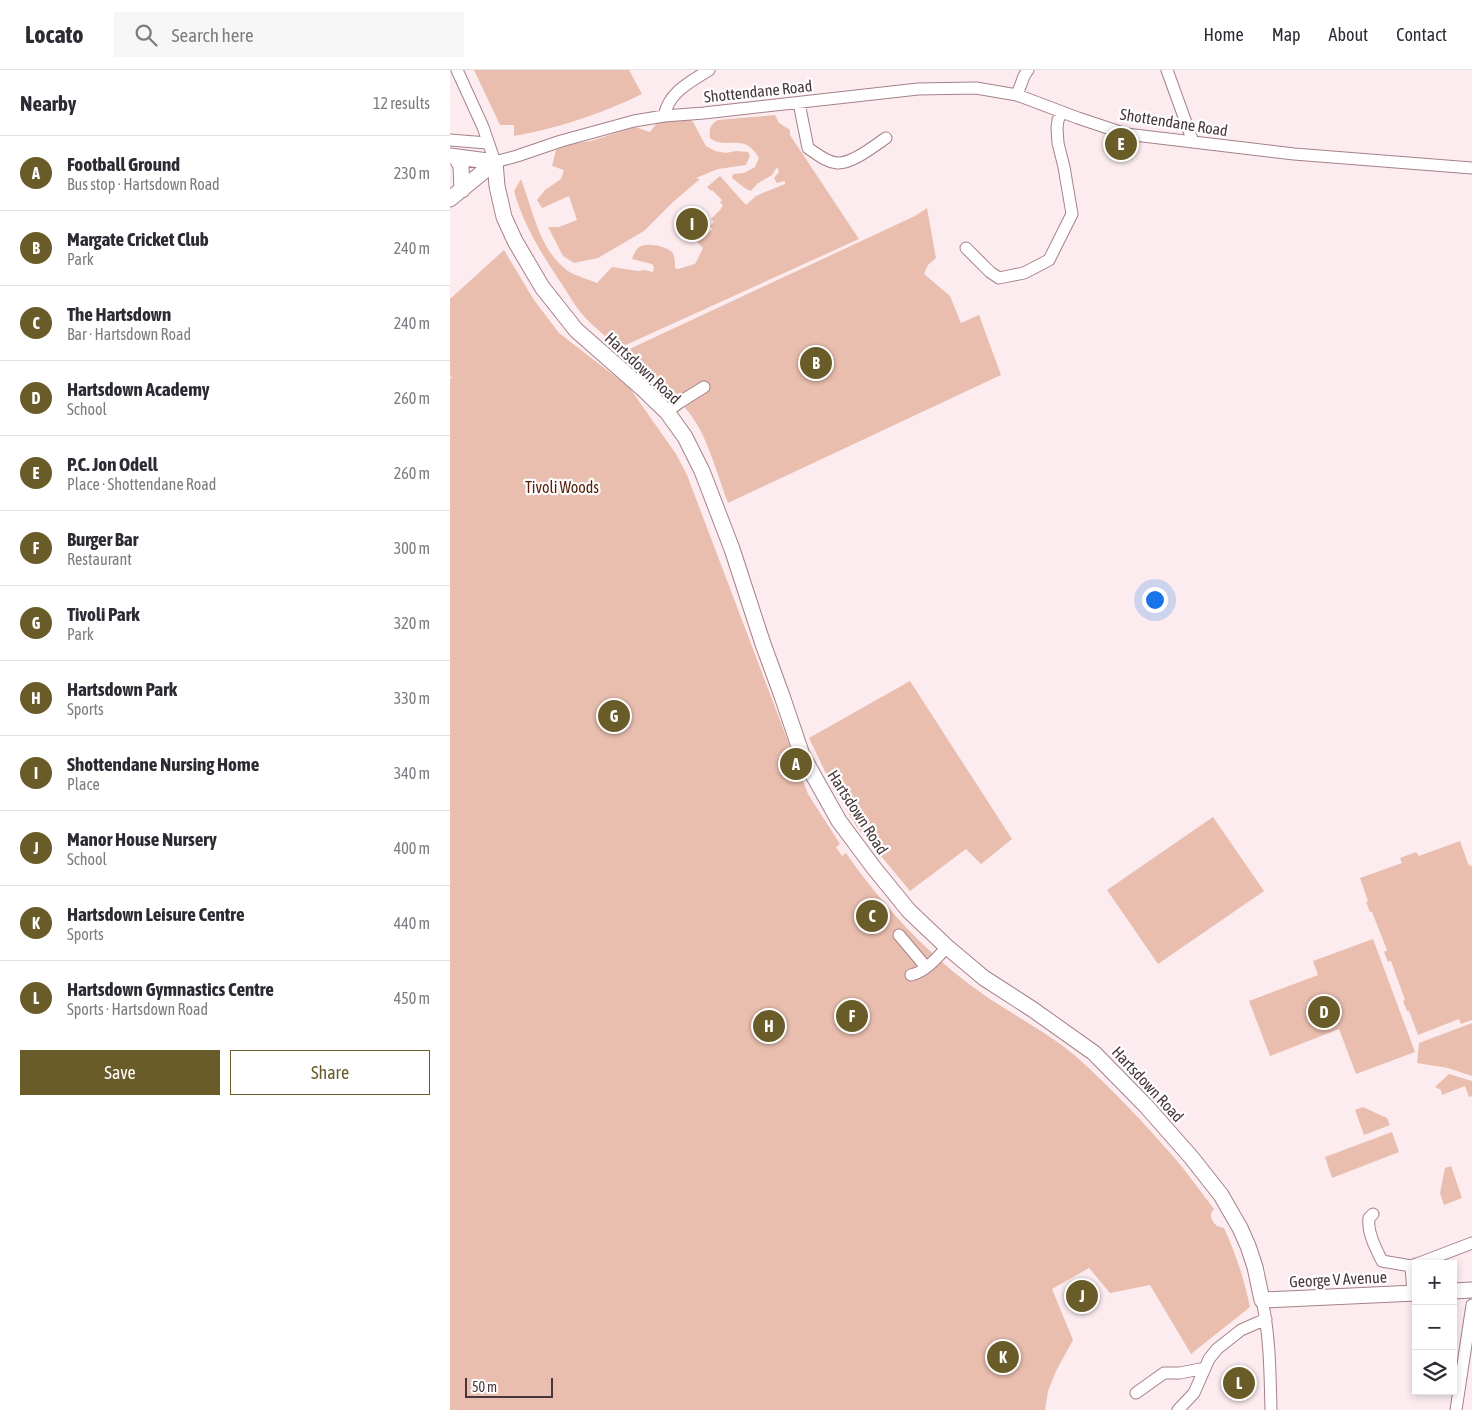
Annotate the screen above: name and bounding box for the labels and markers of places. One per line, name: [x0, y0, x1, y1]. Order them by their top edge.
pin: E: [1105, 125, 1137, 163]
pin: I: [676, 205, 708, 243]
pin: B: [800, 344, 832, 382]
pin: G: [598, 697, 630, 735]
pin: A: [780, 745, 812, 783]
pin: C: [856, 897, 888, 935]
pin: D: [1308, 993, 1340, 1031]
pin: F: [836, 997, 868, 1035]
pin: H: [753, 1007, 785, 1045]
pin: J: [1066, 1277, 1098, 1315]
pin: K: [987, 1338, 1019, 1376]
pin: L: [1223, 1364, 1255, 1402]

